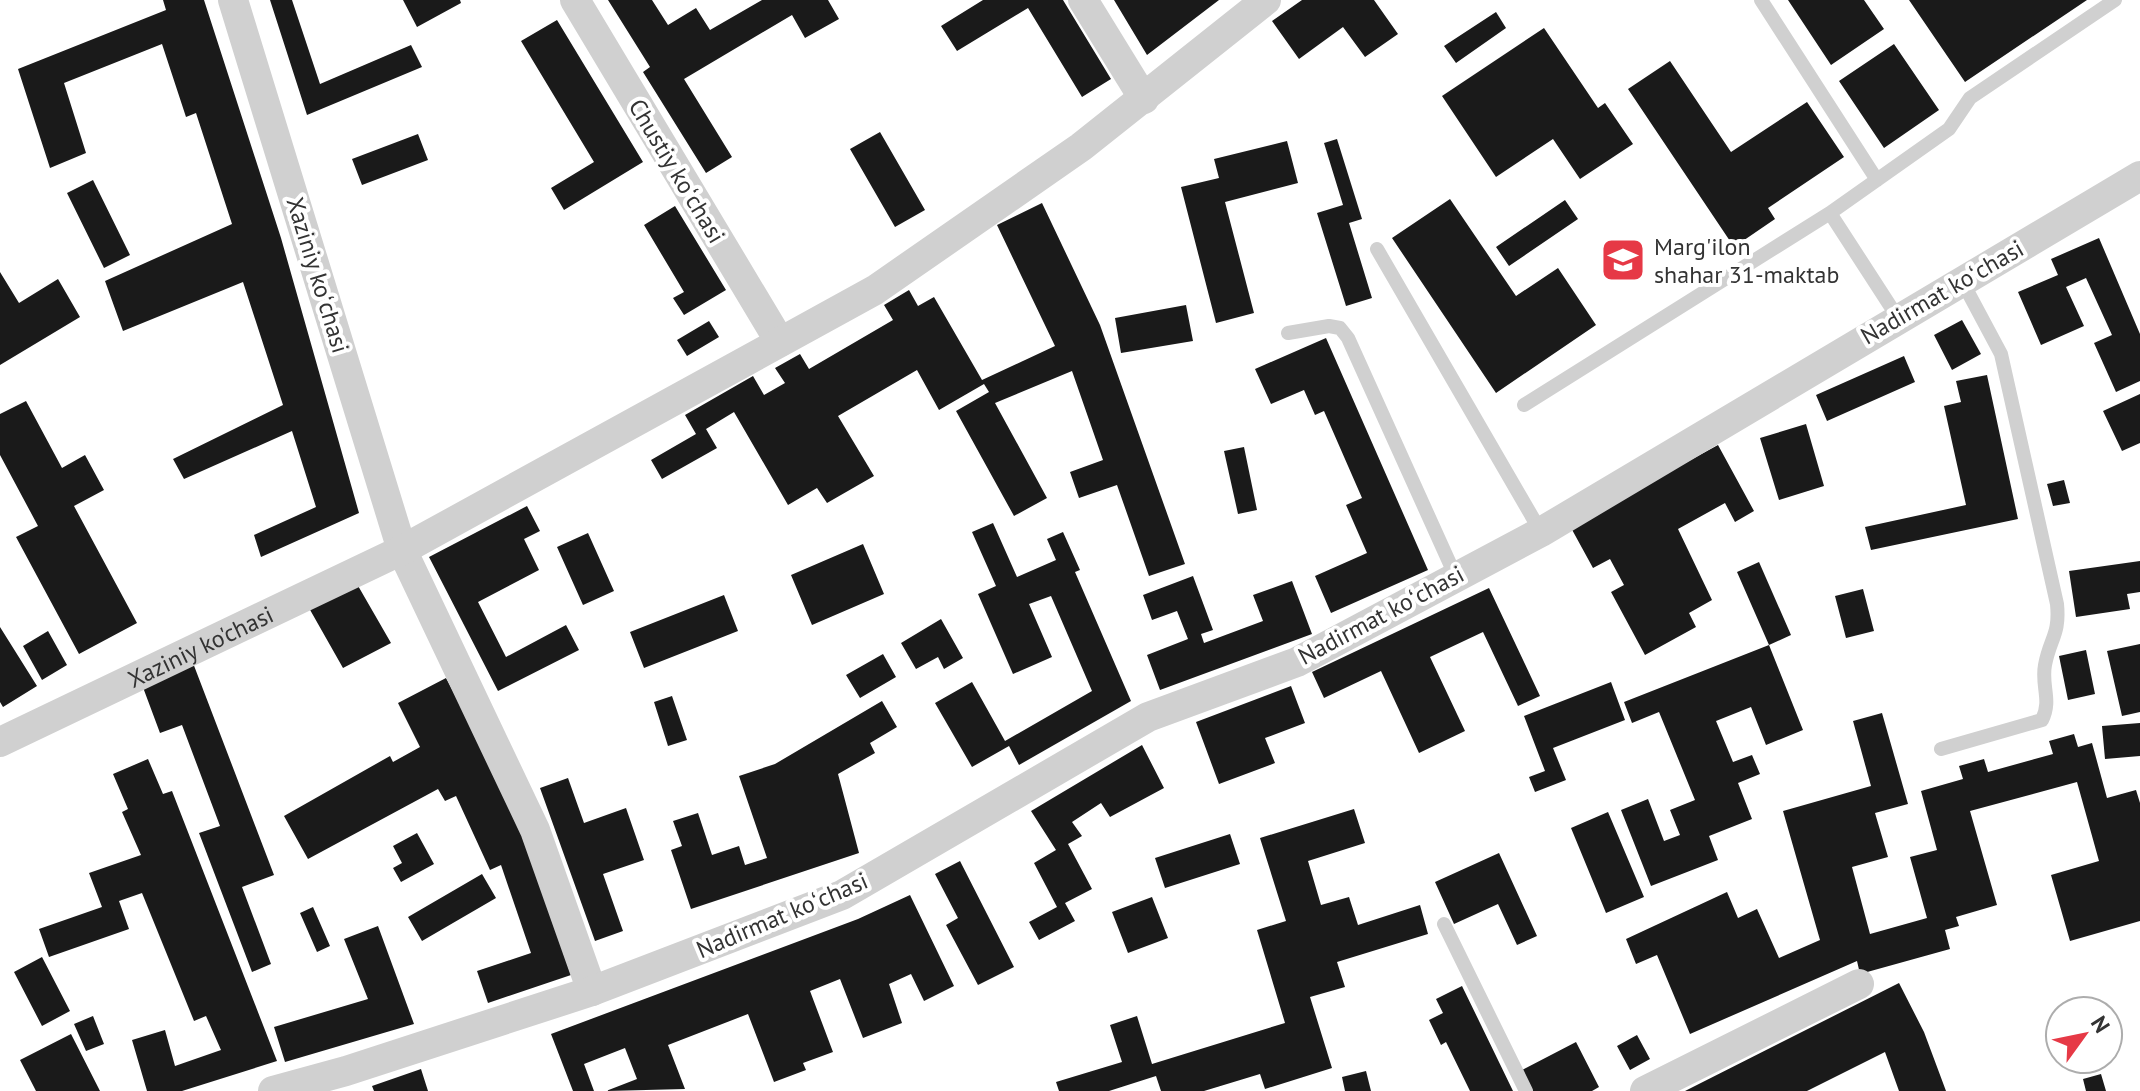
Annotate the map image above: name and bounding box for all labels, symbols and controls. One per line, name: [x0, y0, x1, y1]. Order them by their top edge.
street label: Chustiy koʻchasi: [622, 93, 732, 249]
street label: Xaziniy koʻchasi: [280, 193, 356, 357]
place label: Marg'ilon shahar 31-maktab: [1654, 231, 1839, 290]
street label: Nadirmat koʻchasi: [1855, 233, 2029, 351]
school or university icon: Marg'ilon shahar 31-maktab: [1599, 236, 1647, 284]
street label: Nadirmat koʻchasi: [1293, 558, 1469, 672]
street label: Xaziniy ko'chasi: [123, 598, 278, 694]
street label: Nadirmat koʻchasi: [692, 865, 872, 965]
north arrow: [2044, 995, 2124, 1075]
text: N: [2085, 1010, 2116, 1038]

